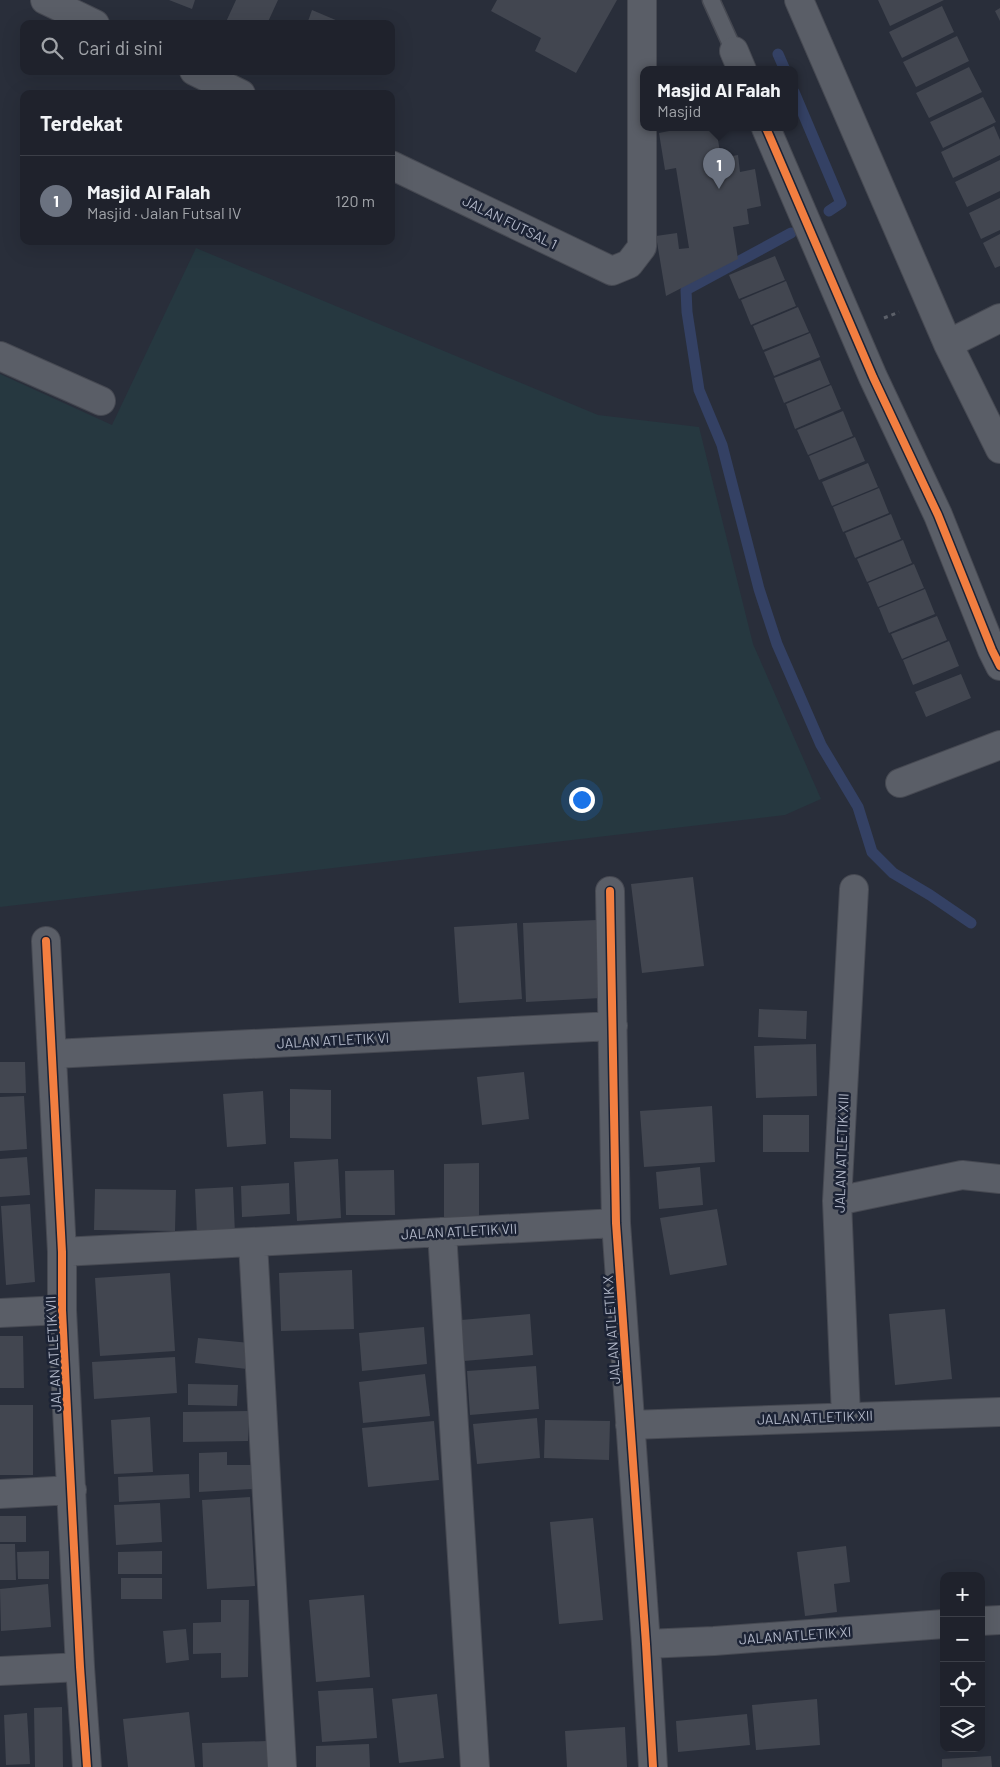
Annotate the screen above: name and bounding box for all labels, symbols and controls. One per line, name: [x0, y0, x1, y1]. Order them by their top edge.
search box: [20, 20, 395, 75]
icon: search: [38, 34, 66, 62]
text: Cari di sini: [78, 36, 163, 59]
popup: [640, 66, 798, 131]
text: Masjid Al Falah: [657, 78, 781, 101]
text: Masjid: [657, 101, 701, 120]
text: Terdekat: [40, 110, 123, 135]
pin: 1: [703, 148, 735, 189]
text: Masjid Al Falah: [87, 180, 210, 203]
text: 1: [53, 191, 59, 210]
text: 120 m: [335, 191, 375, 210]
street label: JALAN FUTSAL 1: [460, 192, 560, 252]
text: Masjid · Jalan Futsal IV: [87, 203, 241, 222]
your location: [569, 787, 595, 813]
street label: JALAN ATLETIK VI: [276, 1029, 390, 1051]
street label: JALAN ATLETIK XIII: [830, 1093, 852, 1213]
street label: JALAN ATLETIK VII: [401, 1219, 517, 1243]
street label: JALAN ATLETIK X: [599, 1275, 623, 1385]
street label: JALAN ATLETIK VII: [41, 1296, 65, 1412]
street label: JALAN ATLETIK XII: [757, 1406, 873, 1428]
map controls: [940, 1572, 985, 1752]
button: +: [940, 1572, 985, 1617]
button: −: [940, 1617, 985, 1662]
street label: JALAN ATLETIK XI: [738, 1623, 852, 1647]
button: locate: [940, 1662, 985, 1707]
button: layers: [940, 1707, 985, 1752]

